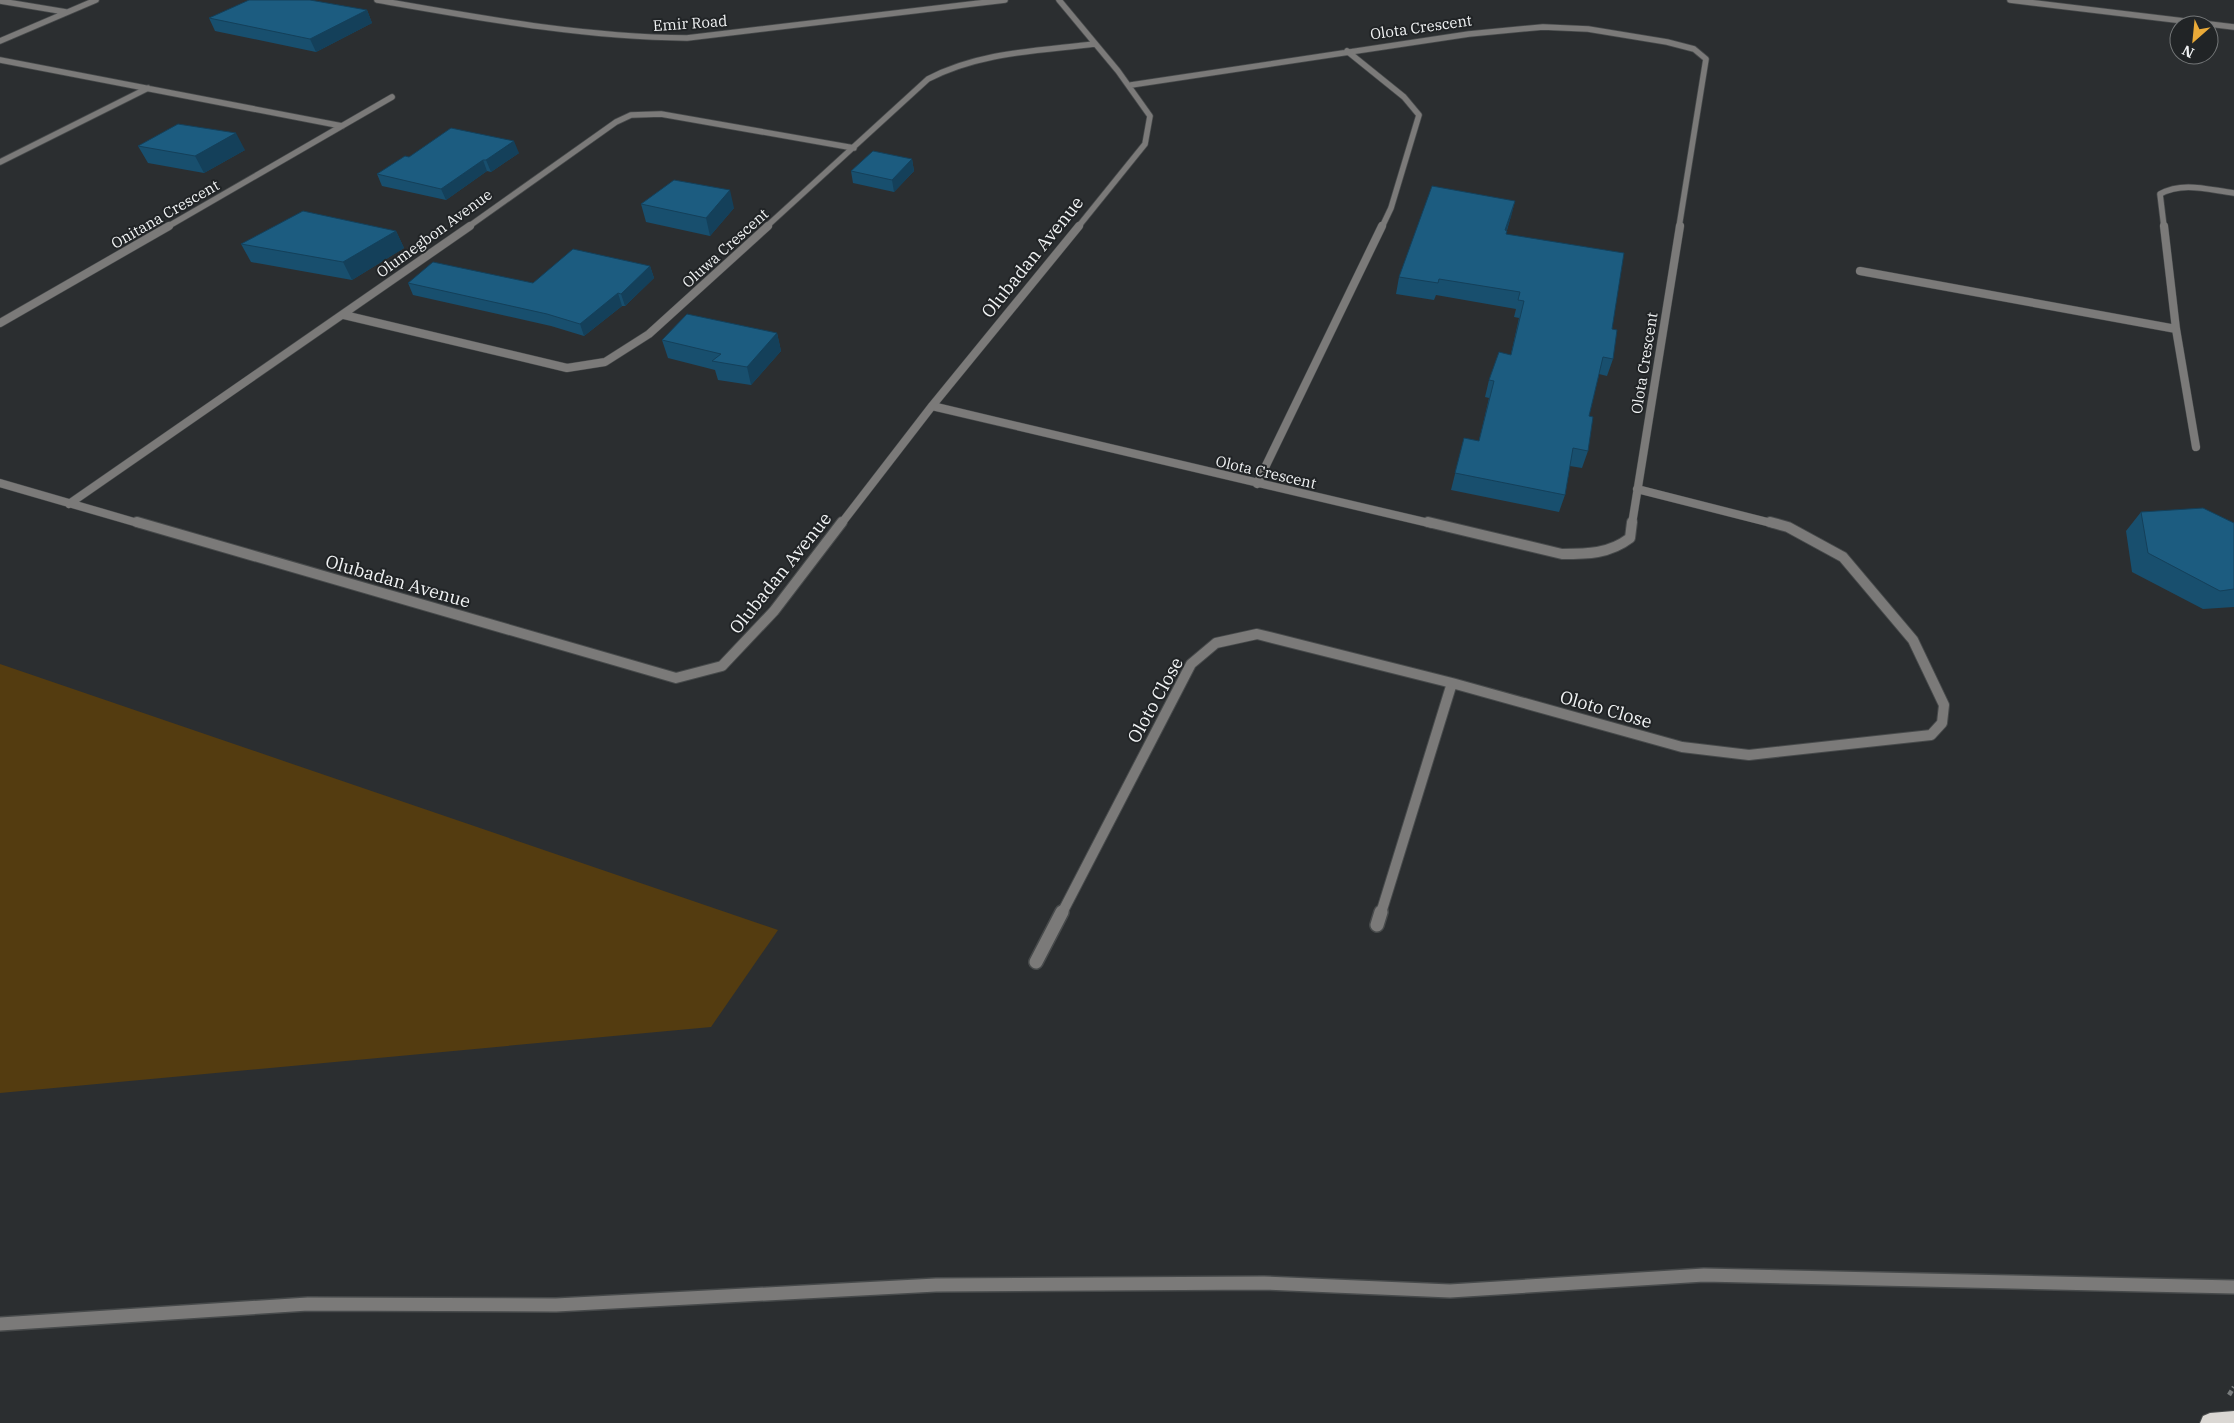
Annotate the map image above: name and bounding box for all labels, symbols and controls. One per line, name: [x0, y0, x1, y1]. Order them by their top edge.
street label: Olota Crescent: [1369, 10, 1473, 44]
street label: Emir Road: [652, 11, 728, 35]
north arrow: [2169, 15, 2219, 65]
text: N: [2179, 41, 2197, 62]
street label: Onitana Crescent: [107, 175, 223, 253]
street label: Olumegbon Avenue: [372, 185, 496, 281]
street label: Olubadan Avenue: [976, 192, 1088, 322]
street label: Oluwa Crescent: [678, 204, 772, 292]
street label: Olota Crescent: [1627, 311, 1661, 415]
street label: Olota Crescent: [1214, 451, 1318, 493]
street label: Olubadan Avenue: [724, 508, 836, 638]
street label: Olubadan Avenue: [323, 549, 473, 613]
street label: Oloto Close: [1122, 653, 1188, 747]
street label: Oloto Close: [1557, 685, 1655, 733]

